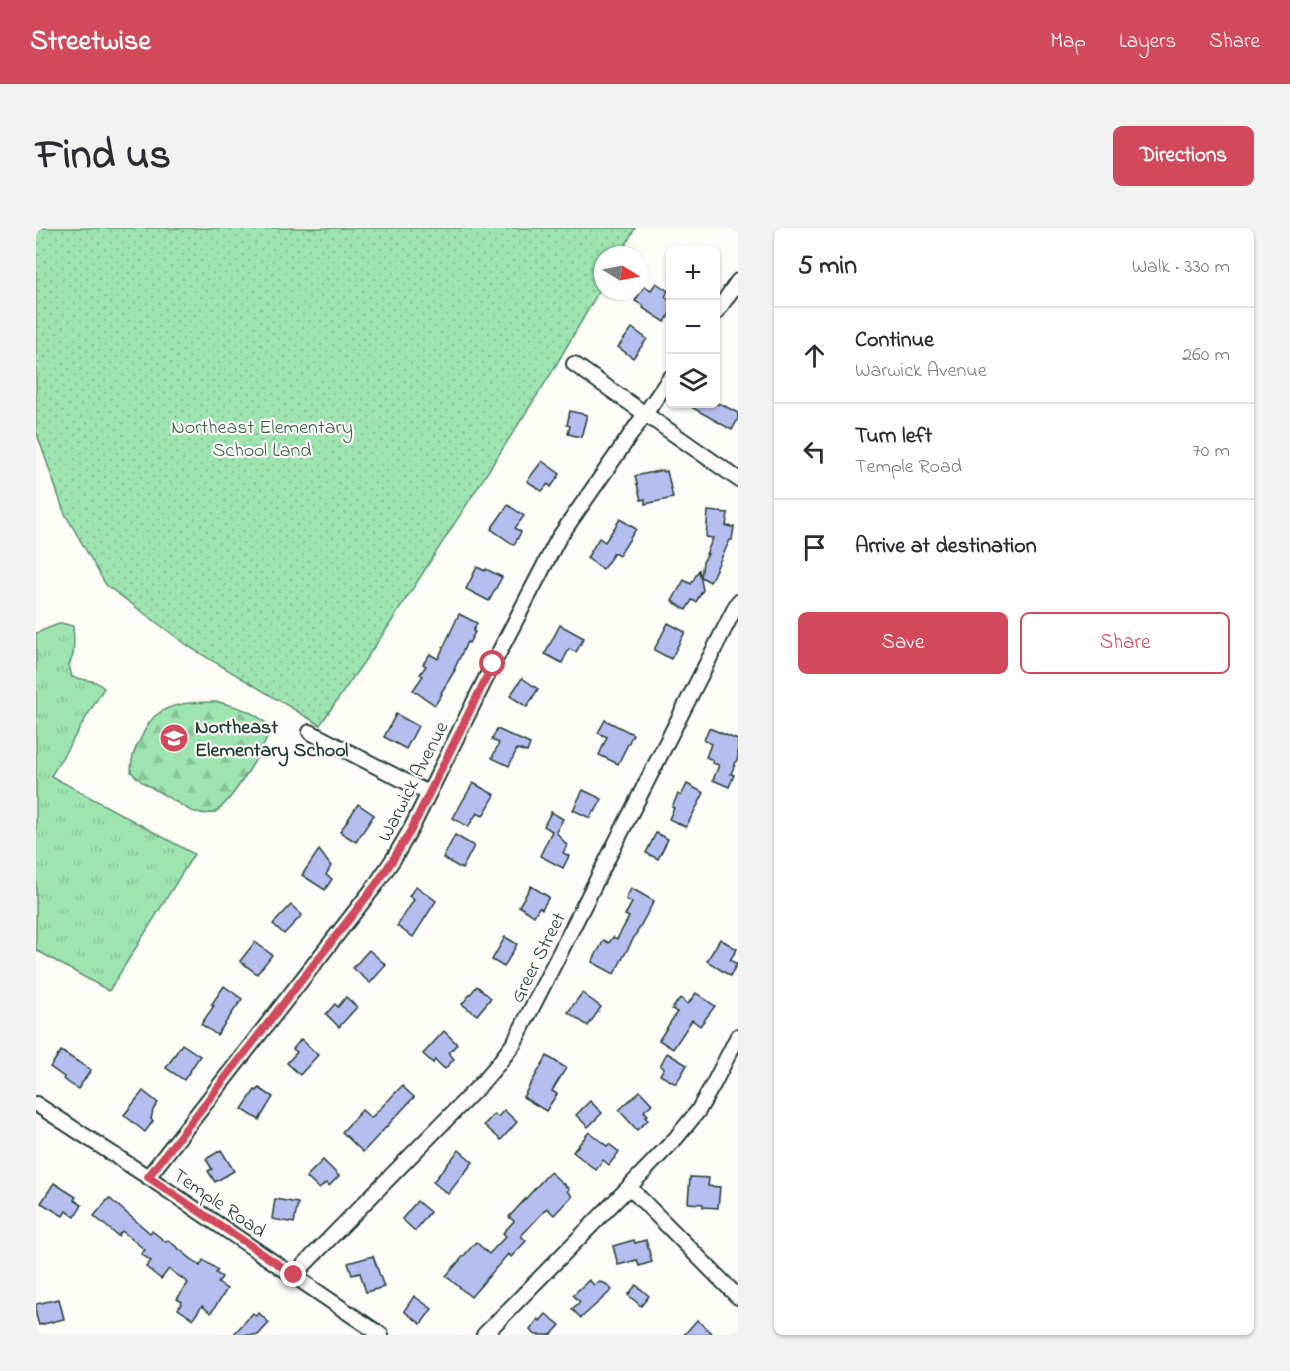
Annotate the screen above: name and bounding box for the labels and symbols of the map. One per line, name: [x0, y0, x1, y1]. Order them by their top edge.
north arrow: [594, 246, 648, 300]
park label: Northeast Elementary School Land: [171, 414, 353, 466]
route start: [479, 650, 505, 676]
place label: Northeast Elementary School: [195, 714, 348, 767]
street label: Warwick Avenue: [371, 717, 457, 847]
school or university icon: Northeast Elementary School: [158, 722, 190, 754]
street label: Greer Street: [504, 908, 575, 1008]
street label: Temple Road: [166, 1162, 271, 1246]
route end: [280, 1261, 306, 1287]

